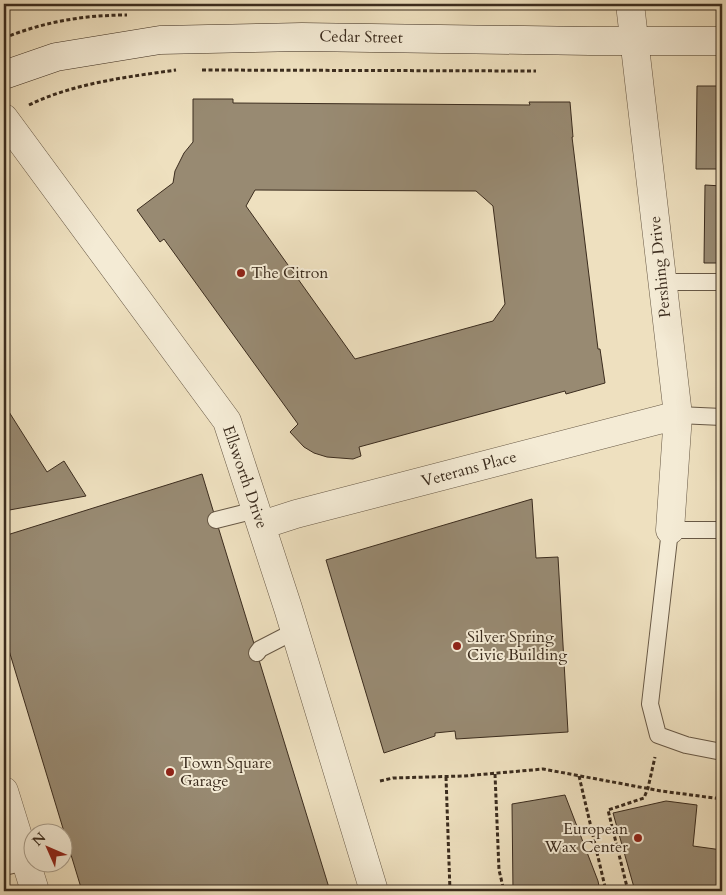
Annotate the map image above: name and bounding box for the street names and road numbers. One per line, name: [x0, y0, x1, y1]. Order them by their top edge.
street label: Cedar Street: [319, 25, 403, 49]
street label: Pershing Drive: [644, 215, 676, 319]
street label: Ellsworth Drive: [217, 423, 273, 531]
street label: Veterans Place: [419, 446, 519, 492]

